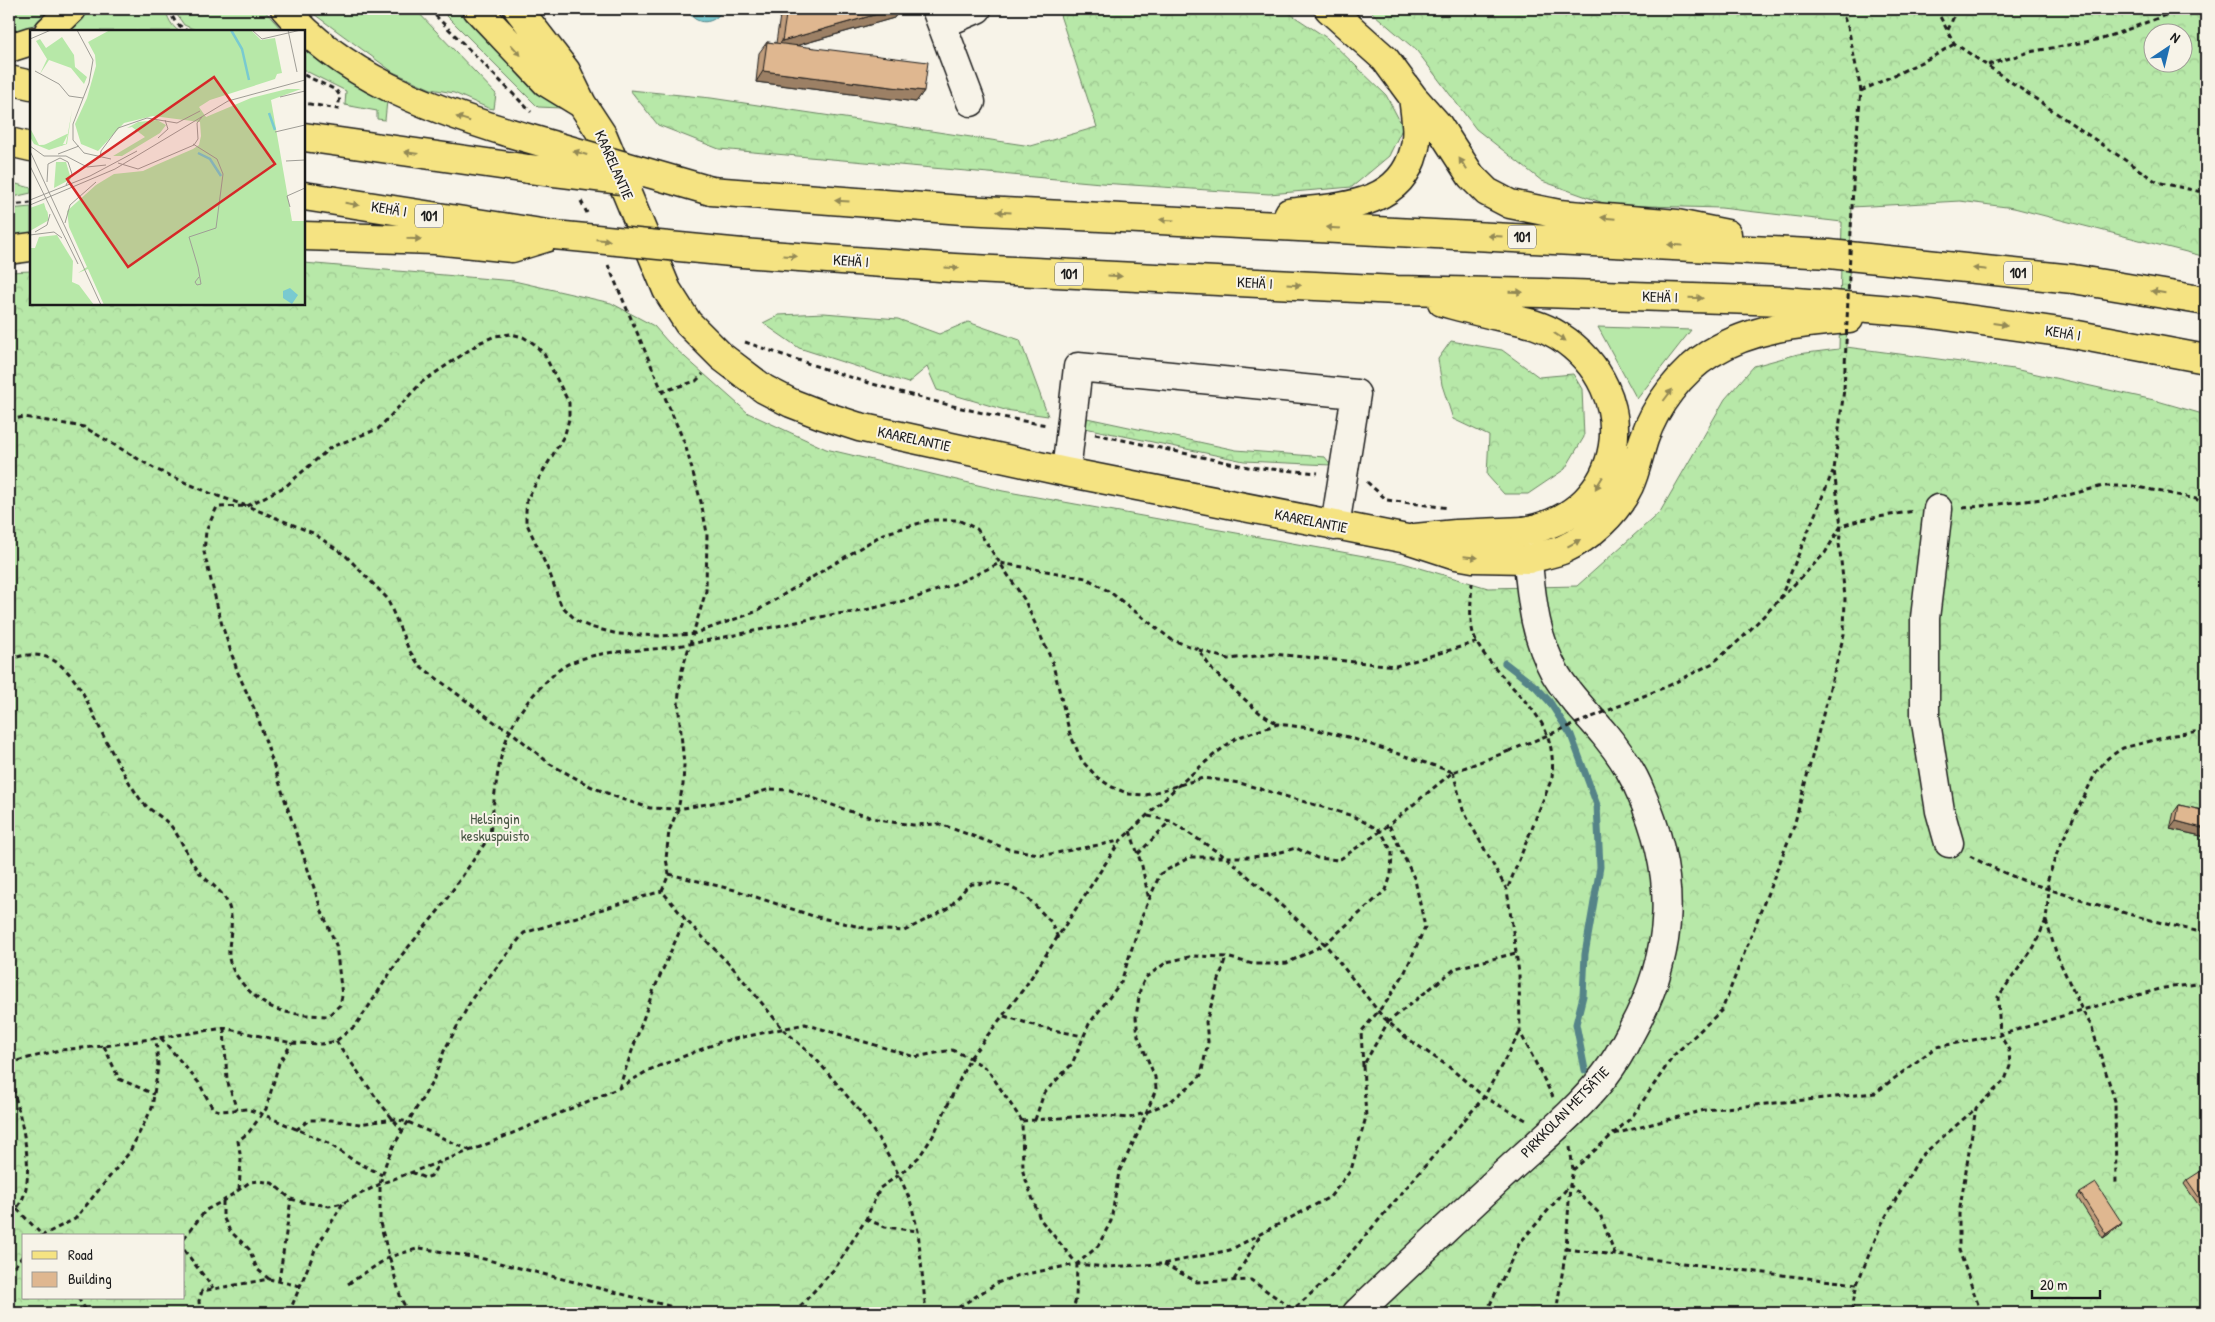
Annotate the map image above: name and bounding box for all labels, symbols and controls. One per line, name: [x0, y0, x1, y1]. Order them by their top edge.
north arrow: [2142, 22, 2192, 72]
text: N: [2167, 27, 2185, 47]
inset map: [30, 30, 305, 305]
one-way arrow: [510, 44, 522, 56]
one-way arrow: [455, 114, 470, 122]
street label: KAARELANTIE: [590, 127, 639, 203]
one-way arrow: [403, 148, 419, 156]
one-way arrow: [573, 149, 588, 157]
one-way arrow: [1458, 157, 1468, 170]
street label: KEHÄ I: [370, 195, 408, 222]
one-way arrow: [834, 196, 850, 204]
one-way arrow: [344, 200, 360, 208]
road number: 101: [415, 205, 443, 228]
one-way arrow: [996, 208, 1012, 216]
one-way arrow: [1600, 213, 1616, 221]
one-way arrow: [1158, 216, 1174, 224]
one-way arrow: [1325, 224, 1341, 232]
road number: 101: [1508, 226, 1536, 248]
one-way arrow: [1487, 232, 1503, 240]
one-way arrow: [406, 236, 422, 244]
one-way arrow: [595, 236, 611, 244]
one-way arrow: [1667, 241, 1683, 249]
street label: KEHÄ I: [832, 249, 870, 272]
one-way arrow: [782, 253, 798, 261]
road number: 101: [1055, 262, 1083, 286]
road number: 101: [2004, 262, 2032, 284]
one-way arrow: [944, 265, 960, 273]
one-way arrow: [1972, 265, 1988, 273]
street label: KEHÄ I: [1237, 271, 1273, 294]
one-way arrow: [1107, 273, 1123, 281]
one-way arrow: [1287, 282, 1303, 290]
street label: KEHÄ I: [1642, 285, 1678, 308]
one-way arrow: [1508, 288, 1524, 296]
one-way arrow: [2150, 288, 2166, 296]
one-way arrow: [1688, 294, 1704, 302]
street label: KEHÄ I: [2044, 319, 2082, 346]
one-way arrow: [1992, 320, 2008, 328]
one-way arrow: [1553, 332, 1566, 342]
one-way arrow: [1663, 388, 1673, 402]
street label: KAARELANTIE: [876, 421, 953, 457]
one-way arrow: [1595, 476, 1604, 489]
street label: KAARELANTIE: [1273, 503, 1350, 538]
one-way arrow: [1567, 539, 1582, 547]
one-way arrow: [1463, 553, 1479, 561]
park label: Helsingin keskuspuisto: [461, 808, 529, 846]
street label: PIRKKOLAN METSÄTIE: [1515, 1061, 1614, 1162]
legend: [22, 1234, 185, 1300]
text: Road: [68, 1244, 93, 1265]
scale bar: [2032, 1267, 2100, 1299]
text: Building: [68, 1268, 112, 1289]
text: 20 m: [2040, 1274, 2067, 1295]

